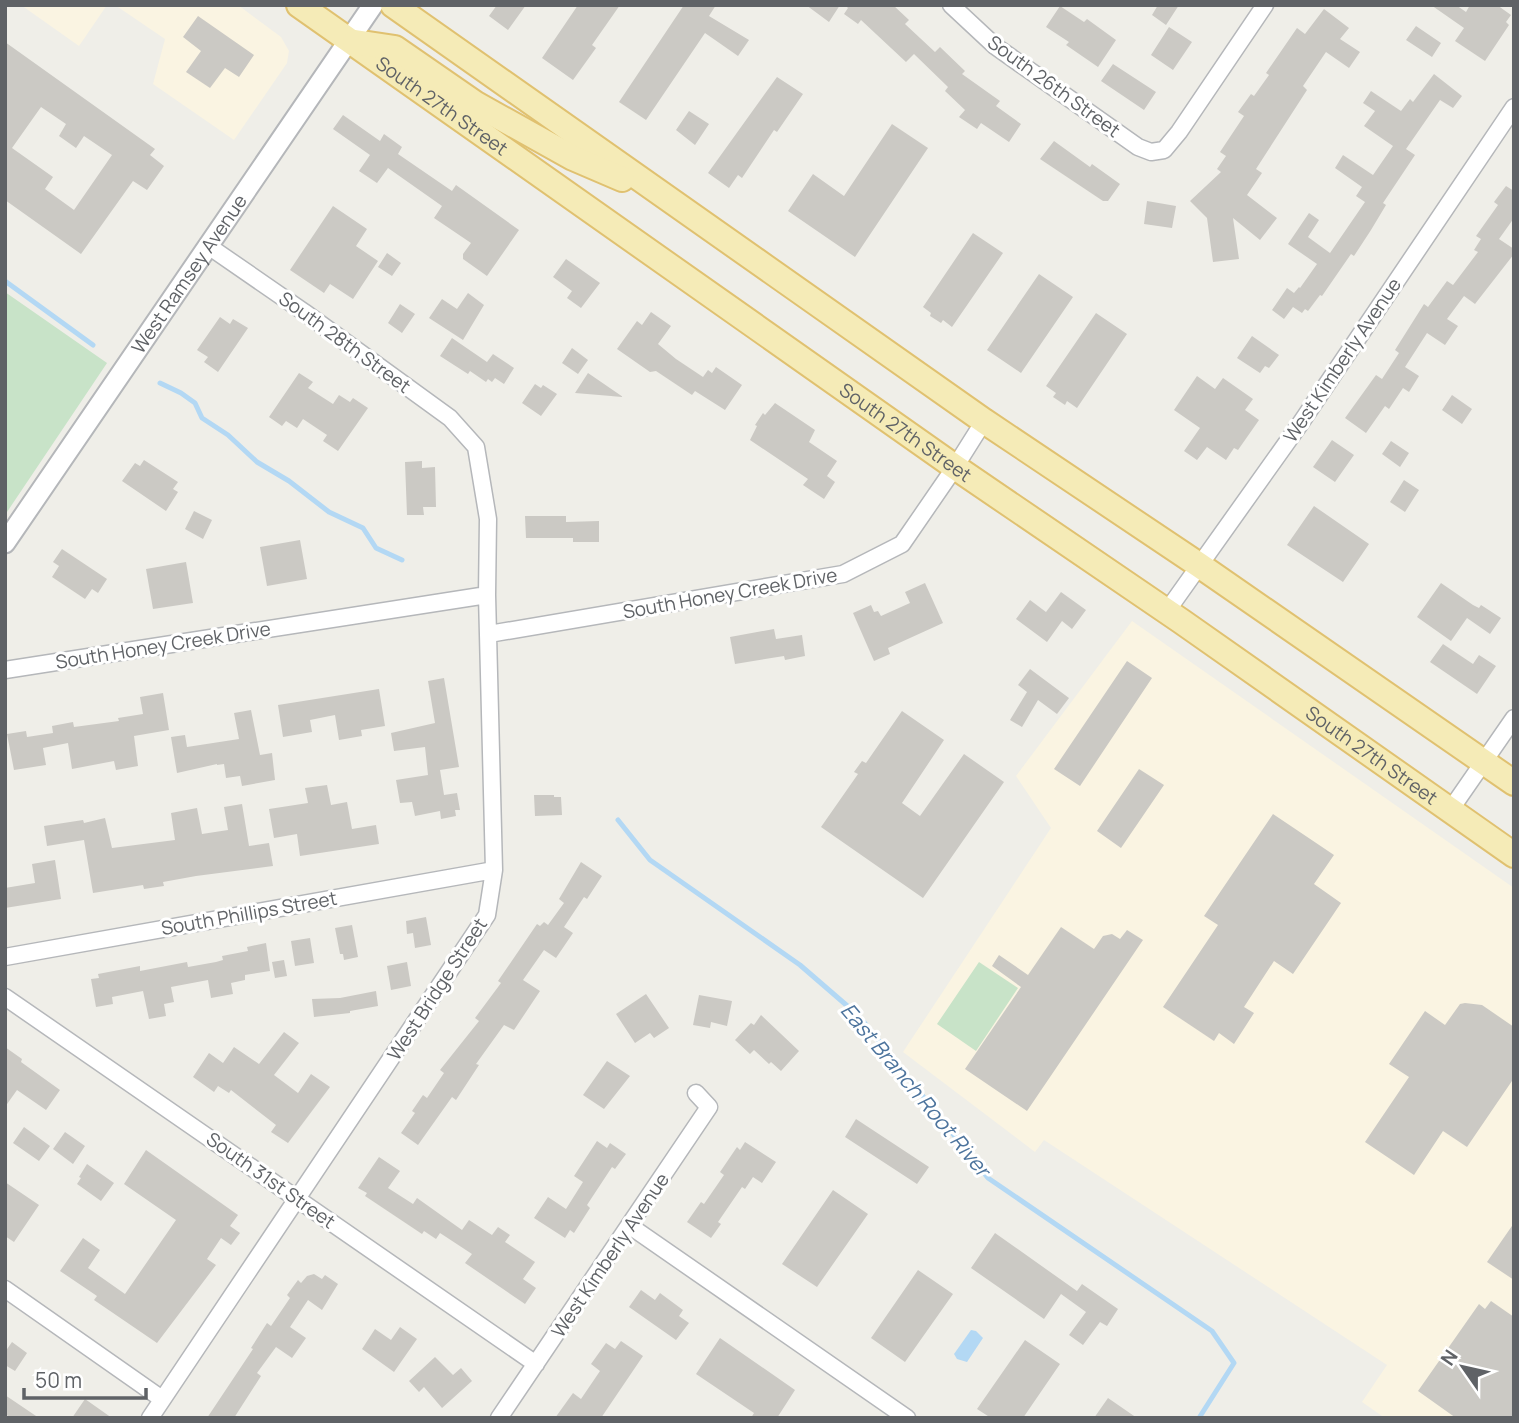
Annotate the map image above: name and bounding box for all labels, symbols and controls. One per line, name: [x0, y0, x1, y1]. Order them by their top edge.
street label: South 26th Street: [982, 29, 1126, 143]
street label: South 27th Street: [371, 50, 513, 161]
street label: West Ramsey Avenue: [125, 189, 253, 359]
street label: West Kimberly Avenue: [1277, 273, 1407, 447]
street label: South 28th Street: [274, 285, 416, 399]
street label: South 27th Street: [834, 377, 977, 488]
street label: South Honey Creek Drive: [621, 561, 839, 625]
street label: South Honey Creek Drive: [54, 615, 272, 675]
street label: South 27th Street: [1300, 700, 1443, 811]
street label: South Phillips Street: [159, 885, 339, 941]
street label: West Bridge Street: [381, 913, 493, 1065]
water label: East Branch Root River: [835, 997, 998, 1184]
street label: South 31st Street: [201, 1126, 341, 1234]
street label: West Kimberly Avenue: [545, 1168, 675, 1342]
north arrow: [1428, 1332, 1498, 1402]
text: N: [1434, 1345, 1464, 1370]
scale bar: [24, 1356, 147, 1400]
text: 50 m: [35, 1366, 82, 1394]

